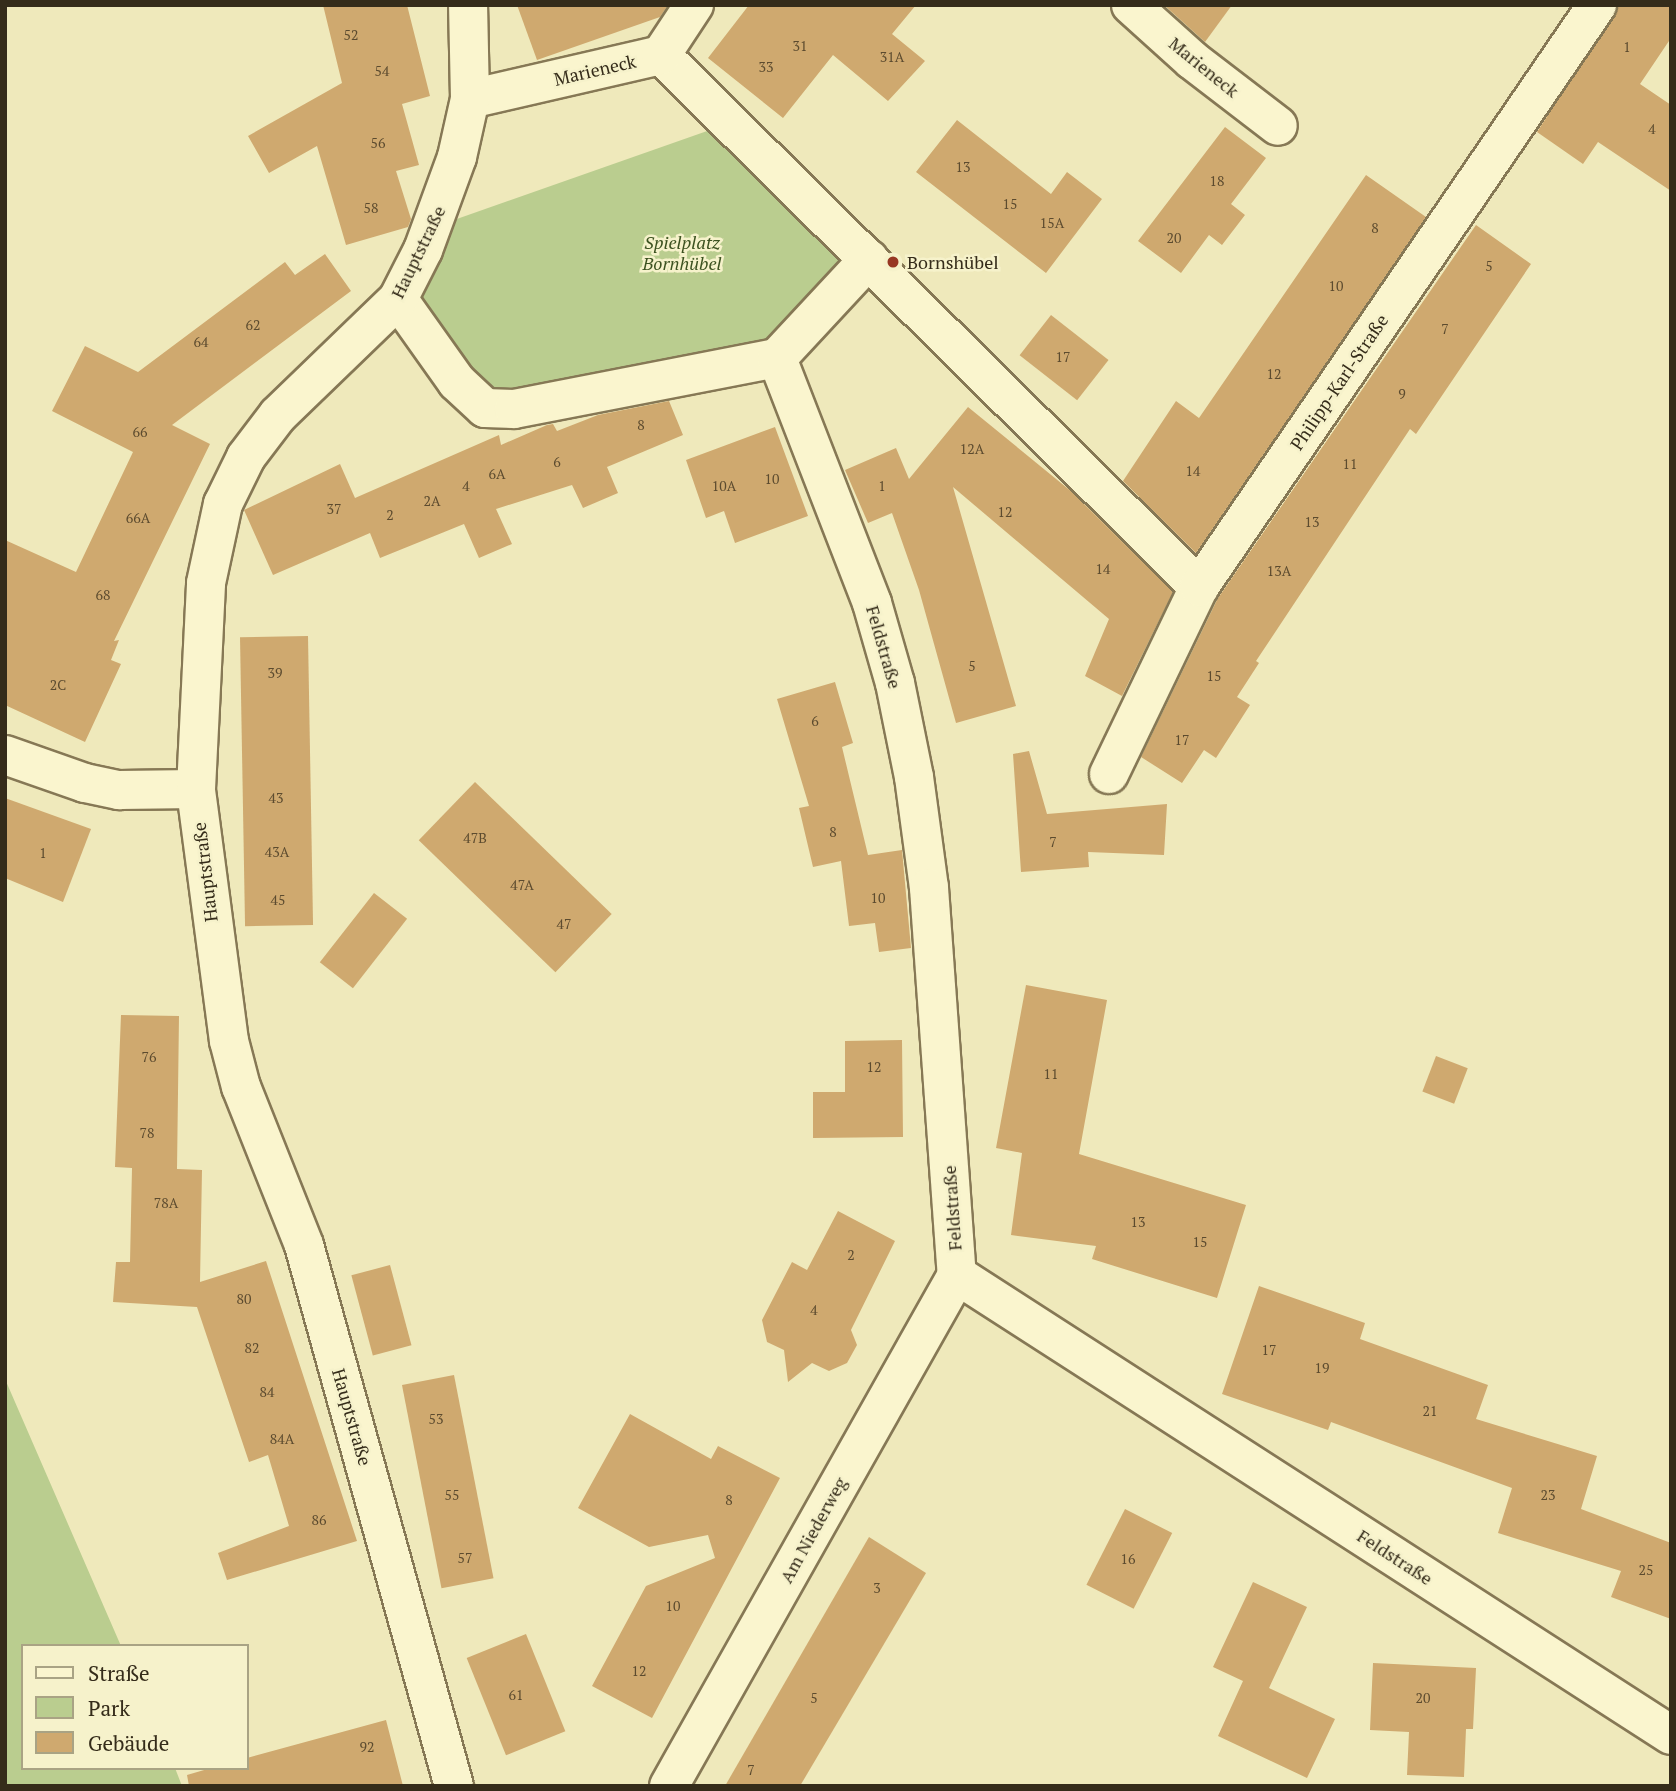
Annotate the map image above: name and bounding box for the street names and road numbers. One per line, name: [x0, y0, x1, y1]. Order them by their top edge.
street label: Marieneck: [1165, 32, 1243, 102]
street label: Marieneck: [552, 50, 638, 90]
street label: Hauptstraße: [386, 202, 450, 302]
street label: Philipp-Karl-Straße: [1286, 310, 1392, 454]
street label: Feldstraße: [862, 603, 906, 691]
street label: Hauptstraße: [188, 821, 222, 923]
street label: Feldstraße: [938, 1165, 966, 1251]
street label: Hauptstraße: [328, 1366, 376, 1468]
street label: Am Niederweg: [775, 1473, 851, 1587]
street label: Feldstraße: [1353, 1525, 1437, 1589]

